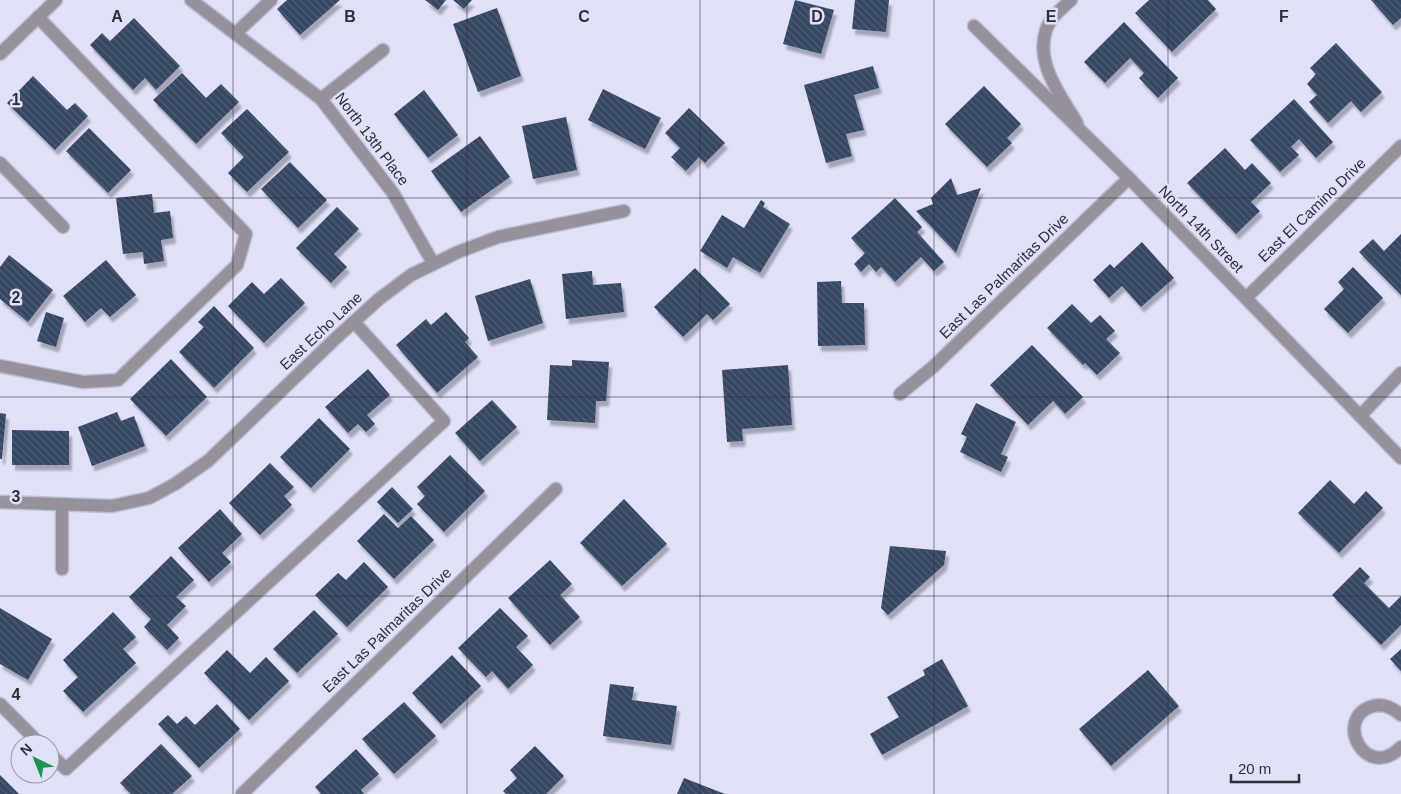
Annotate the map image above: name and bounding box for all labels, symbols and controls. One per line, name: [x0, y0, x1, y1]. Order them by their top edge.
text: A: [111, 8, 123, 25]
text: B: [344, 8, 356, 25]
text: C: [578, 8, 590, 25]
text: D: [811, 8, 823, 25]
text: E: [1046, 8, 1057, 25]
text: F: [1279, 8, 1289, 25]
street label: North 13th Place: [332, 89, 413, 188]
text: 1: [12, 91, 21, 108]
street label: East El Camino Drive: [1254, 154, 1369, 265]
street label: North 14th Street: [1156, 182, 1248, 276]
street label: East Las Palmaritas Drive: [936, 210, 1072, 342]
street label: East Echo Lane: [276, 288, 365, 373]
text: 2: [12, 289, 21, 306]
text: 3: [12, 488, 21, 505]
street label: East Las Palmaritas Drive: [319, 564, 455, 696]
text: 4: [12, 686, 21, 703]
north arrow: [10, 734, 60, 784]
text: N: [17, 740, 35, 759]
scale bar: [1231, 752, 1298, 784]
text: 20 m: [1238, 760, 1271, 777]

